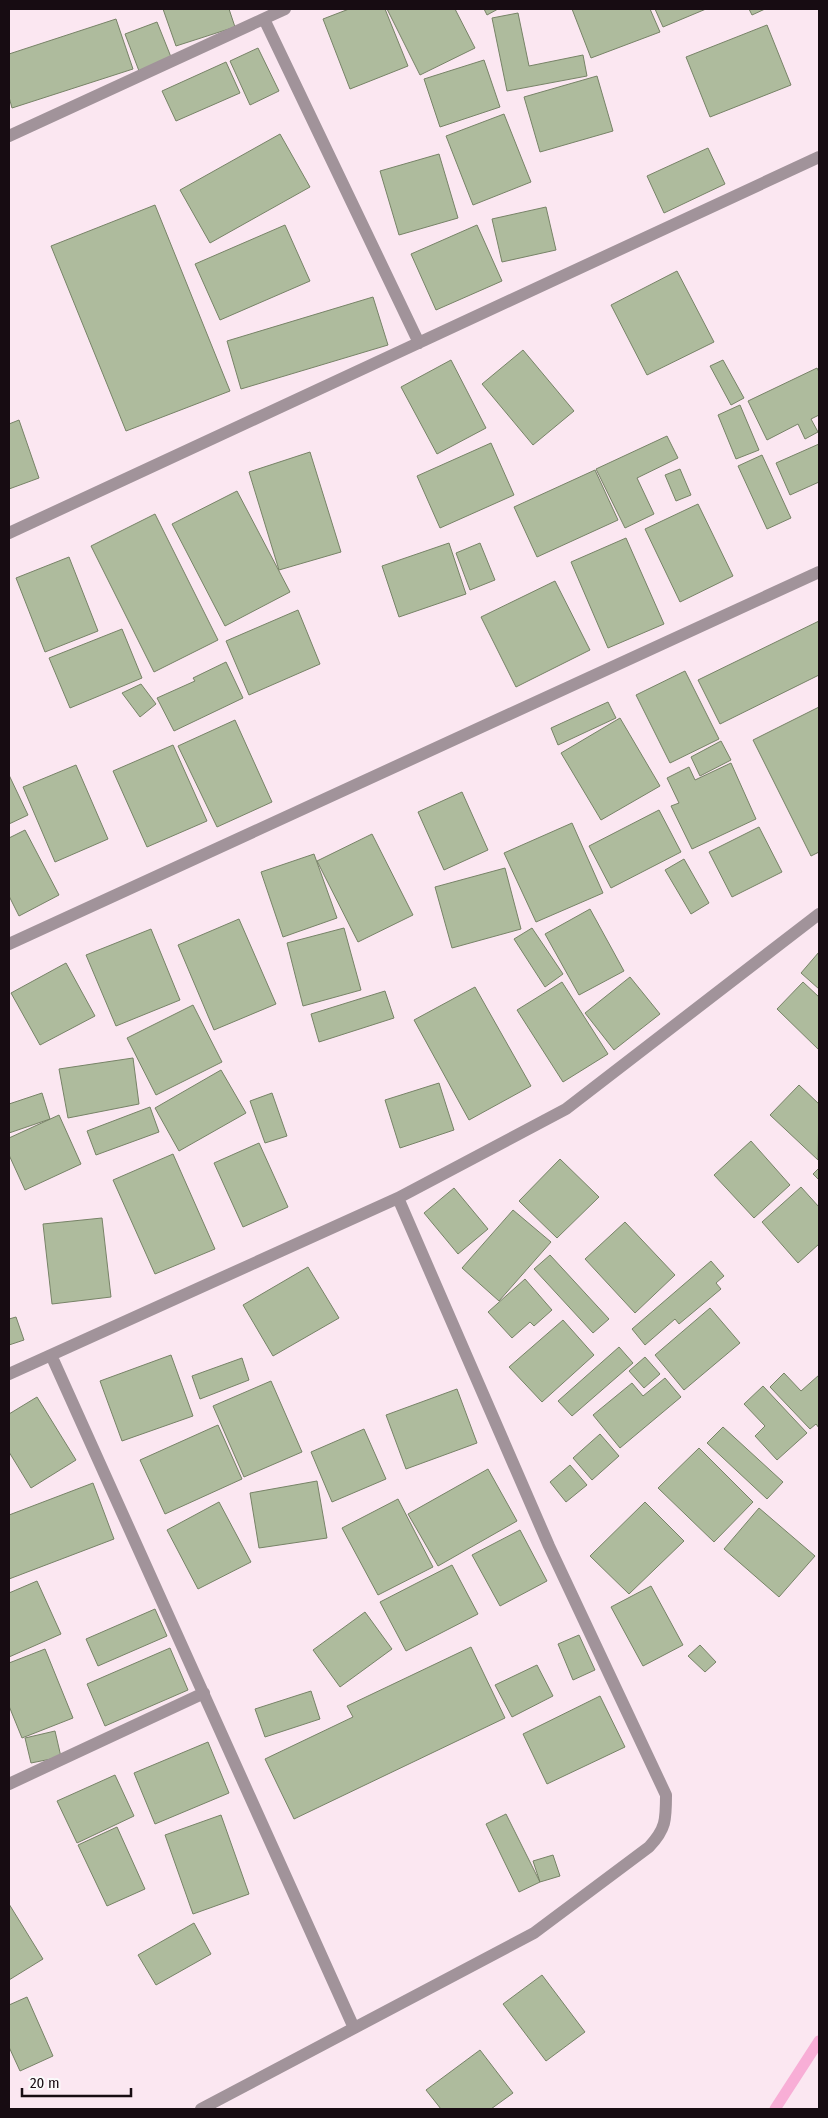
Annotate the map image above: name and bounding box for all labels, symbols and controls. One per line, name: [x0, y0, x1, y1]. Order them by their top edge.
scale bar: [22, 2066, 131, 2098]
text: 20 m: [30, 2074, 60, 2092]

